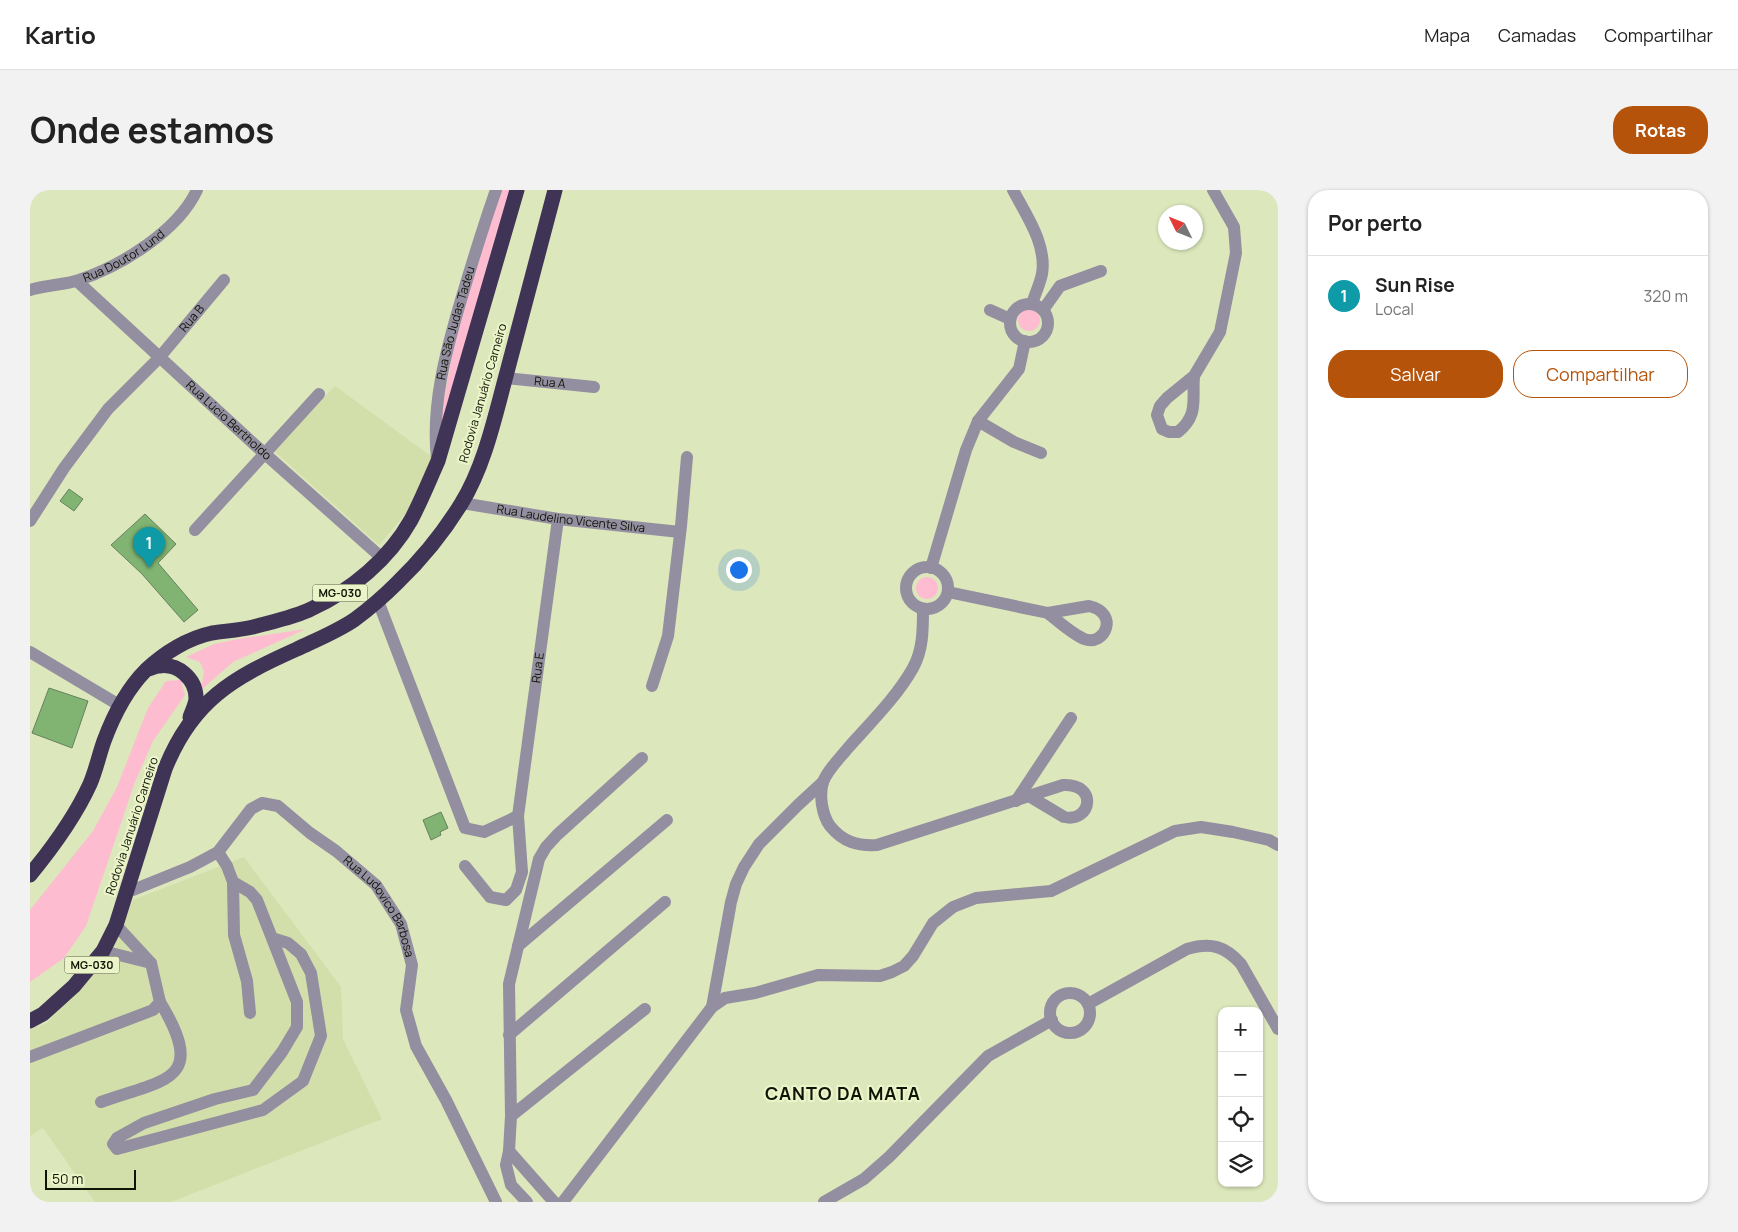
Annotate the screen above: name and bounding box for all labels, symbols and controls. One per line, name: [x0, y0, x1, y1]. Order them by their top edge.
text: Kartio: [25, 18, 96, 51]
text: Mapa: [1424, 23, 1470, 47]
text: Camadas: [1498, 23, 1576, 47]
text: Compartilhar: [1604, 23, 1713, 47]
text: Onde estamos: [30, 106, 274, 154]
button: Rotas: [1613, 106, 1708, 154]
north arrow: [1158, 205, 1203, 250]
text: Por perto: [1328, 209, 1422, 237]
street label: Rua Doutor Lund: [80, 225, 168, 286]
street label: Rua São Judas Tadeu: [432, 264, 479, 381]
text: Sun Rise: [1375, 272, 1455, 298]
text: 1: [1340, 285, 1348, 307]
text: 320 m: [1644, 285, 1688, 307]
text: Local: [1375, 298, 1414, 320]
street label: Rua B: [175, 301, 208, 336]
street label: Rodovia Januário Carneiro: [454, 321, 511, 464]
button: Salvar: [1328, 350, 1503, 398]
button: Compartilhar: [1513, 350, 1688, 398]
street label: Rua A: [533, 372, 567, 392]
street label: Rua Lúcio Bertholdo: [182, 376, 275, 464]
street label: Rua Laudelino Vicente Silva: [495, 500, 646, 536]
pin: 1: [133, 527, 165, 568]
your location: [726, 557, 752, 583]
road number: MG-030: [312, 584, 368, 602]
street label: Rua E: [527, 651, 548, 684]
street label: Rodovia Januário Carneiro: [101, 755, 162, 897]
street label: Rua Ludovico Barbosa: [340, 852, 419, 959]
road number: MG-030: [64, 956, 120, 974]
map controls: [1218, 1007, 1263, 1187]
button: +: [1218, 1007, 1263, 1052]
button: −: [1218, 1052, 1263, 1097]
district label: CANTO DA MATA: [765, 1081, 921, 1105]
button: locate: [1218, 1097, 1263, 1142]
button: layers: [1218, 1142, 1263, 1187]
scale bar: [45, 1167, 136, 1190]
text: 50 m: [52, 1169, 83, 1188]

